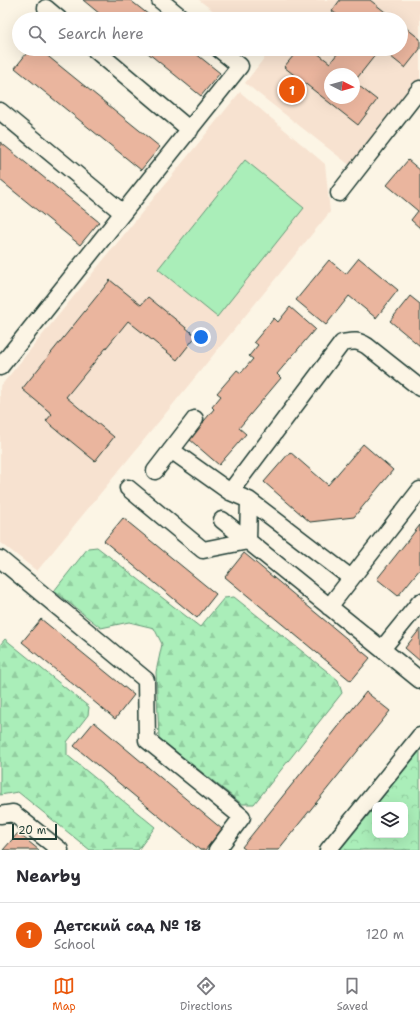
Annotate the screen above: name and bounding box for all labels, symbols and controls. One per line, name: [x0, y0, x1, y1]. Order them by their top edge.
search box: [12, 12, 408, 56]
icon: search: [26, 23, 48, 45]
text: Search here: [58, 24, 144, 44]
north arrow: [324, 68, 360, 104]
pin: 1: [279, 75, 305, 105]
your location: [191, 327, 211, 347]
map controls: [372, 802, 408, 838]
button: layers: [372, 802, 408, 838]
scale bar: [12, 822, 57, 841]
text: 20 m: [18, 823, 46, 838]
text: Nearby: [16, 865, 81, 887]
text: Детский сад № 18: [54, 916, 201, 936]
text: 1: [26, 926, 32, 943]
text: 120 m: [366, 926, 404, 943]
text: School: [54, 936, 95, 953]
tab: Map: [52, 975, 76, 1014]
tab: Directions: [180, 975, 232, 1014]
tab: Saved: [337, 975, 368, 1014]

